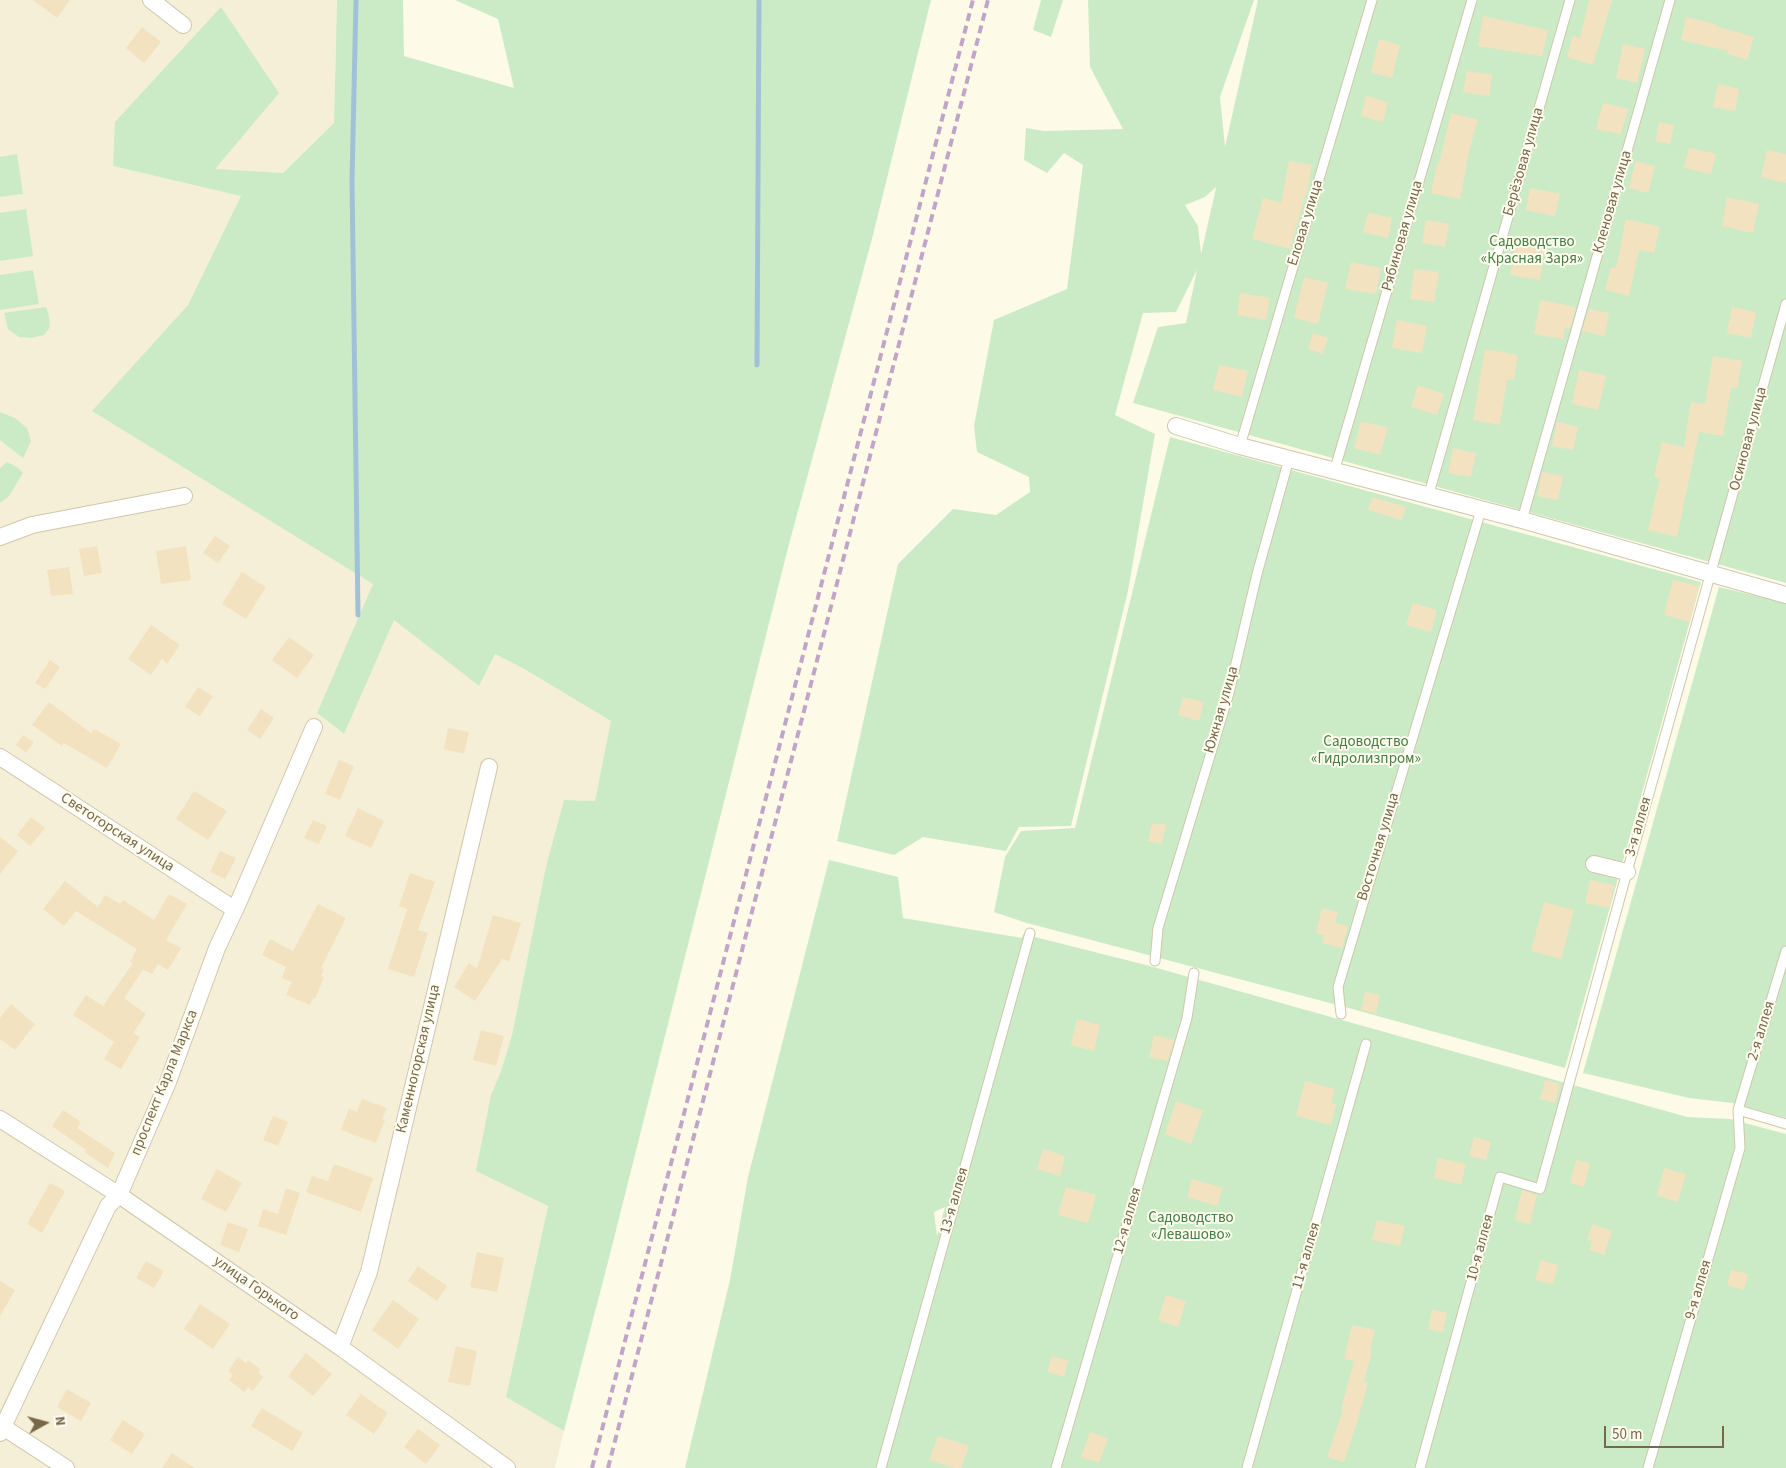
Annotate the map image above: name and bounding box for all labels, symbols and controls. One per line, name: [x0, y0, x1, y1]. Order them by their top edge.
street label: Берёзовая улица: [1500, 106, 1548, 218]
street label: Кленовая улица: [1590, 148, 1636, 256]
street label: Еловая улица: [1284, 178, 1328, 268]
street label: Рябиновая улица: [1379, 179, 1427, 293]
park label: Садоводство «Красная Заря»: [1481, 234, 1583, 269]
street label: Осиновая улица: [1726, 385, 1772, 493]
street label: Южная улица: [1201, 664, 1243, 756]
park label: Садоводство «Гидролизпром»: [1311, 734, 1421, 769]
street label: Светогорская улица: [57, 790, 177, 876]
street label: Восточная улица: [1354, 791, 1404, 903]
street label: 3-я аллея: [1622, 795, 1656, 859]
street label: Каменногорская улица: [393, 983, 445, 1135]
street label: 2-я аллея: [1744, 999, 1780, 1063]
street label: проспект Карла Маркса: [127, 1007, 203, 1159]
street label: 13-я аллея: [937, 1165, 973, 1237]
street label: 12-я аллея: [1110, 1185, 1146, 1257]
park label: Садоводство «Левашово»: [1148, 1210, 1234, 1245]
street label: 10-я аллея: [1463, 1212, 1499, 1284]
street label: 11-я аллея: [1289, 1220, 1325, 1292]
street label: улица Горького: [209, 1253, 303, 1325]
street label: 9-я аллея: [1682, 1258, 1716, 1322]
north arrow: [20, 1398, 70, 1448]
text: N: [49, 1415, 70, 1427]
scale bar: [1606, 1416, 1726, 1448]
text: 50 m: [1612, 1424, 1642, 1445]

